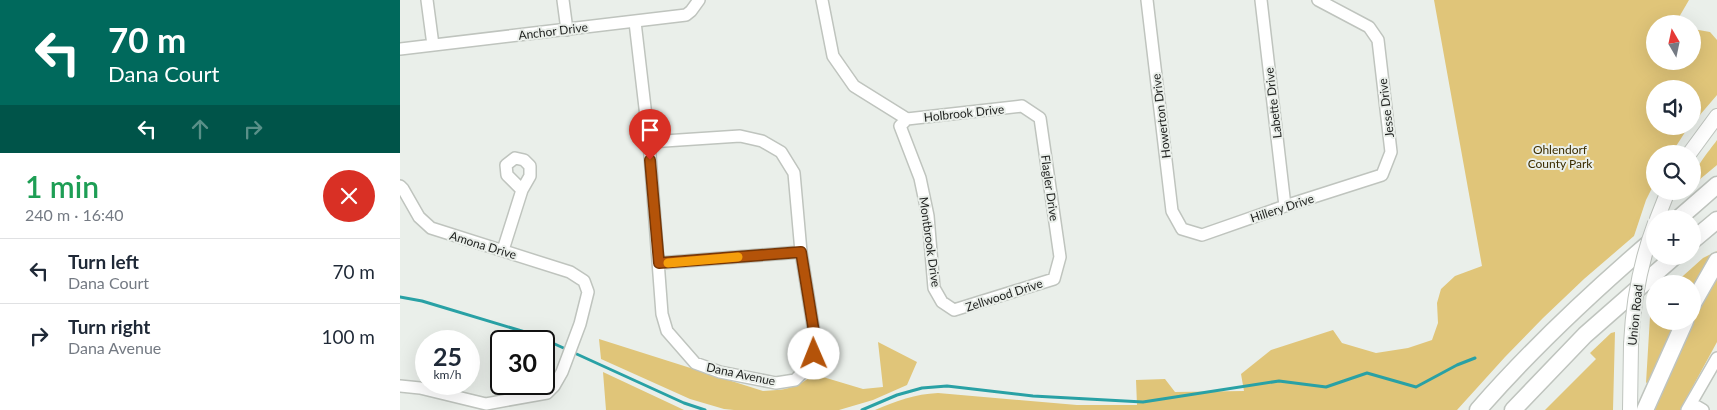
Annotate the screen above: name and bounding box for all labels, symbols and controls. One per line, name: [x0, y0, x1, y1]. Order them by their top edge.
north arrow: [1646, 15, 1701, 70]
map controls: [1646, 15, 1701, 330]
text: 70 m: [108, 18, 186, 60]
street label: Anchor Drive: [517, 19, 589, 43]
icon: left: [25, 20, 90, 85]
text: Dana Court: [108, 60, 219, 87]
street label: Labette Drive: [1261, 67, 1285, 139]
street label: Howerton Drive: [1148, 73, 1174, 159]
street label: Jesse Drive: [1375, 78, 1397, 138]
button: sound: [1646, 80, 1701, 135]
street label: Holbrook Drive: [923, 101, 1005, 125]
pin: [629, 109, 671, 160]
icon: left: [133, 115, 161, 143]
icon: ahead: [186, 115, 214, 143]
icon: right: [239, 115, 267, 143]
icon: arrive: [636, 116, 664, 144]
park label: Ohlendorf County Park: [1528, 142, 1593, 171]
button: search: [1646, 145, 1701, 200]
street label: Flagler Drive: [1038, 154, 1062, 222]
text: 1 min: [25, 168, 99, 204]
button: close: [323, 170, 375, 222]
street label: Hillery Drive: [1248, 191, 1316, 225]
street label: Montbrook Drive: [916, 196, 944, 288]
text: 240 m · 16:40: [25, 205, 124, 224]
button: +: [1646, 210, 1701, 265]
street label: Amona Drive: [448, 228, 518, 262]
text: Turn left: [68, 250, 139, 273]
icon: left: [25, 257, 53, 285]
text: 70 m: [332, 260, 375, 283]
text: Dana Court: [68, 273, 149, 292]
street label: Zellwood Drive: [963, 275, 1045, 315]
button: −: [1646, 275, 1701, 330]
street label: Union Road: [1624, 284, 1646, 346]
text: Turn right: [68, 315, 150, 338]
icon: right: [25, 322, 53, 350]
text: 100 m: [321, 325, 375, 348]
position arrow: [787, 327, 839, 379]
speed limit sign: 30: [490, 330, 555, 395]
text: Dana Avenue: [68, 338, 161, 357]
text: 25: [433, 341, 462, 371]
street label: Dana Avenue: [705, 359, 777, 389]
text: km/h: [433, 367, 462, 382]

